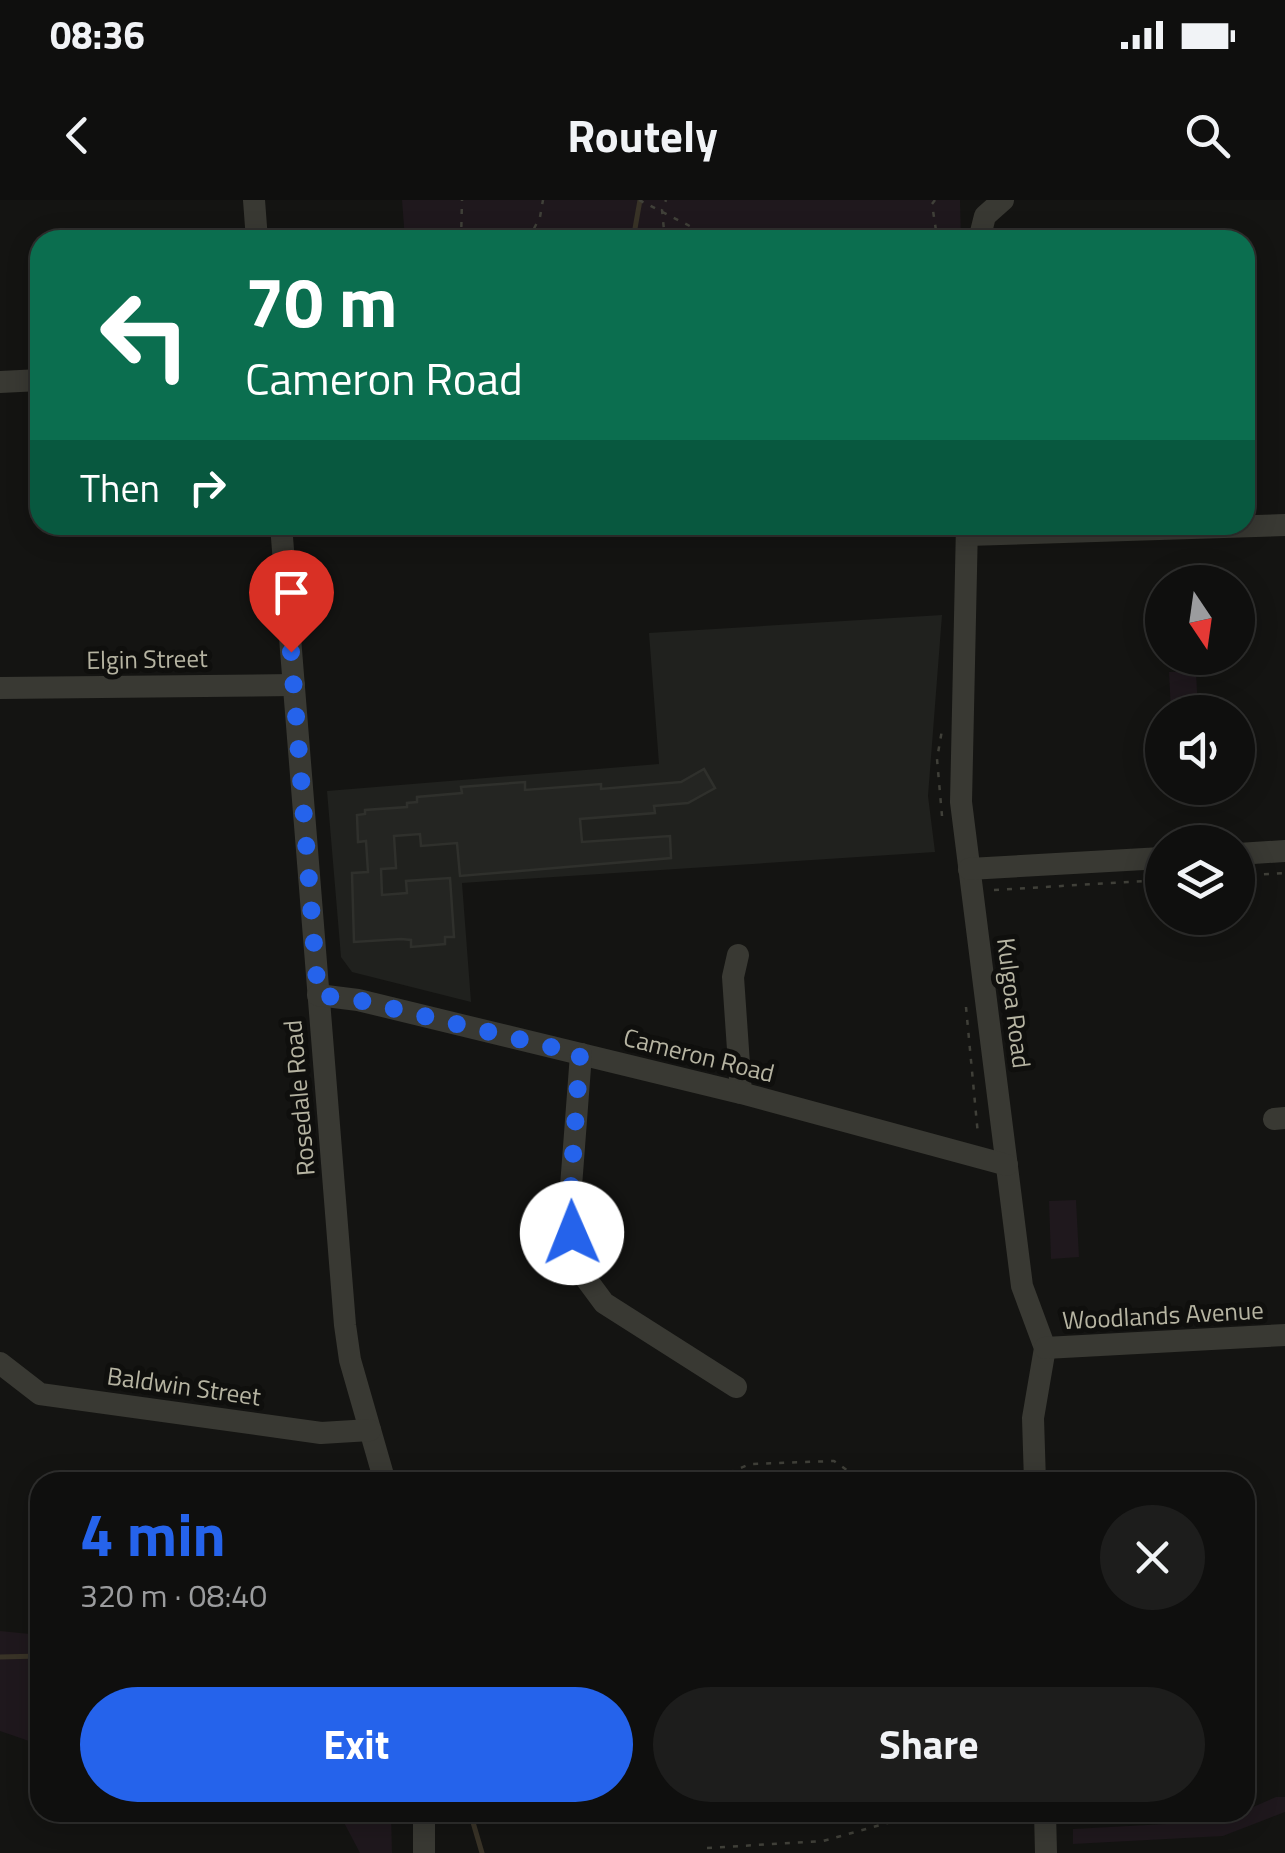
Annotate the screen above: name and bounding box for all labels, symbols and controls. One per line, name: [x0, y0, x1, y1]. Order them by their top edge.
text: 08:36: [50, 6, 145, 64]
text: Routely: [567, 101, 718, 169]
icon: back: [50, 108, 105, 163]
icon: search: [1180, 108, 1235, 163]
text: 70 m: [245, 248, 398, 354]
icon: left: [80, 270, 210, 400]
text: Cameron Road: [245, 344, 523, 412]
text: Then: [80, 459, 160, 517]
icon: right: [180, 460, 235, 515]
pin: [249, 550, 334, 653]
icon: arrive: [264, 565, 319, 620]
north arrow: [1145, 565, 1255, 675]
map controls: [1145, 565, 1255, 935]
street label: Elgin Street: [86, 639, 208, 679]
button: sound: [1145, 695, 1255, 805]
button: layers: [1145, 825, 1255, 935]
street label: Kulgoa Road: [987, 936, 1041, 1070]
street label: Rosedale Road: [273, 1018, 325, 1178]
street label: Cameron Road: [620, 1018, 778, 1092]
position arrow: [520, 1181, 624, 1285]
street label: Woodlands Avenue: [1061, 1291, 1265, 1339]
street label: Baldwin Street: [105, 1356, 264, 1416]
text: 4 min: [80, 1488, 226, 1579]
button: close: [1100, 1505, 1205, 1610]
text: 320 m · 08:40: [80, 1571, 267, 1619]
button: Exit: [80, 1687, 633, 1802]
button: Share: [653, 1687, 1205, 1802]

